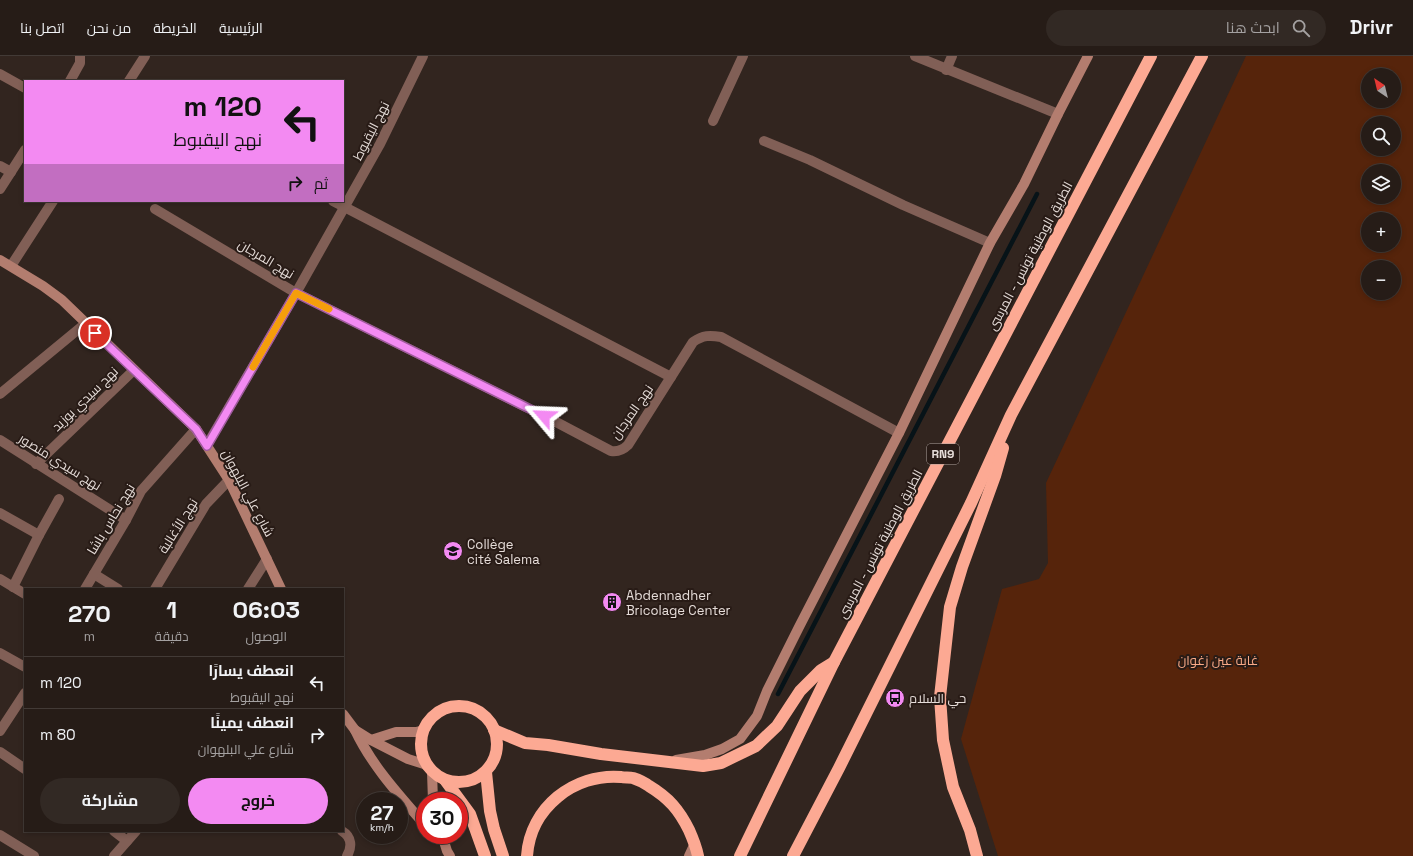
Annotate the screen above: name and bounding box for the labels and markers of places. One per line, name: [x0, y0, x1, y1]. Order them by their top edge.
pin: [78, 316, 112, 350]
place label: Collège cité Salema: [467, 536, 540, 568]
school or university icon: Collège cité Salema: [442, 540, 464, 562]
place label: Abdennadher Bricolage Center: [626, 587, 731, 619]
building icon: Abdennadher Bricolage Center: [601, 591, 623, 613]
bus stop icon: حي السلام: [884, 687, 906, 709]
place label: حي السلام: [909, 690, 966, 709]

